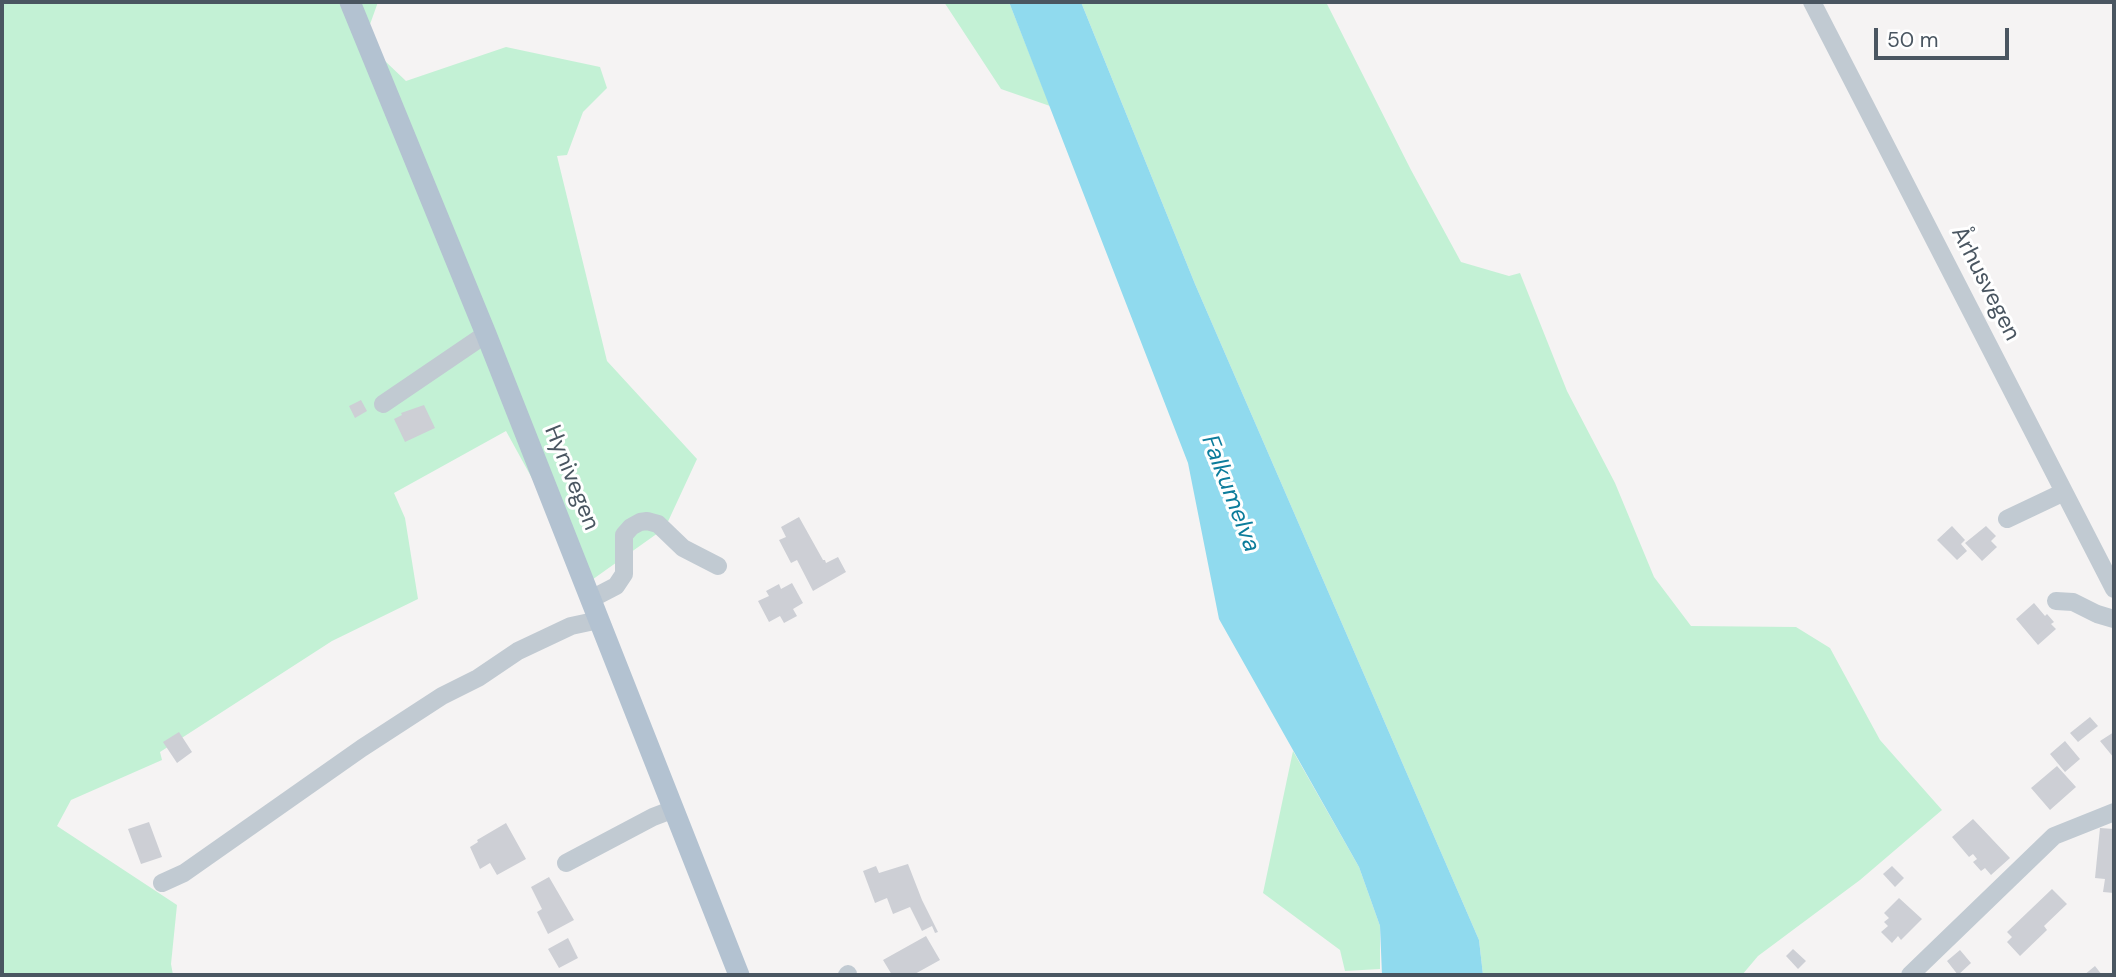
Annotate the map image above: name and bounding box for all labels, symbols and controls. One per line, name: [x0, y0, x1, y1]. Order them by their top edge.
scale bar: [1878, 14, 2013, 58]
text: 50 m: [1887, 26, 1938, 54]
street label: Århusvegen: [1944, 222, 2026, 346]
street label: Hynivegen: [538, 422, 604, 534]
water label: Falkumelva: [1195, 431, 1265, 557]

